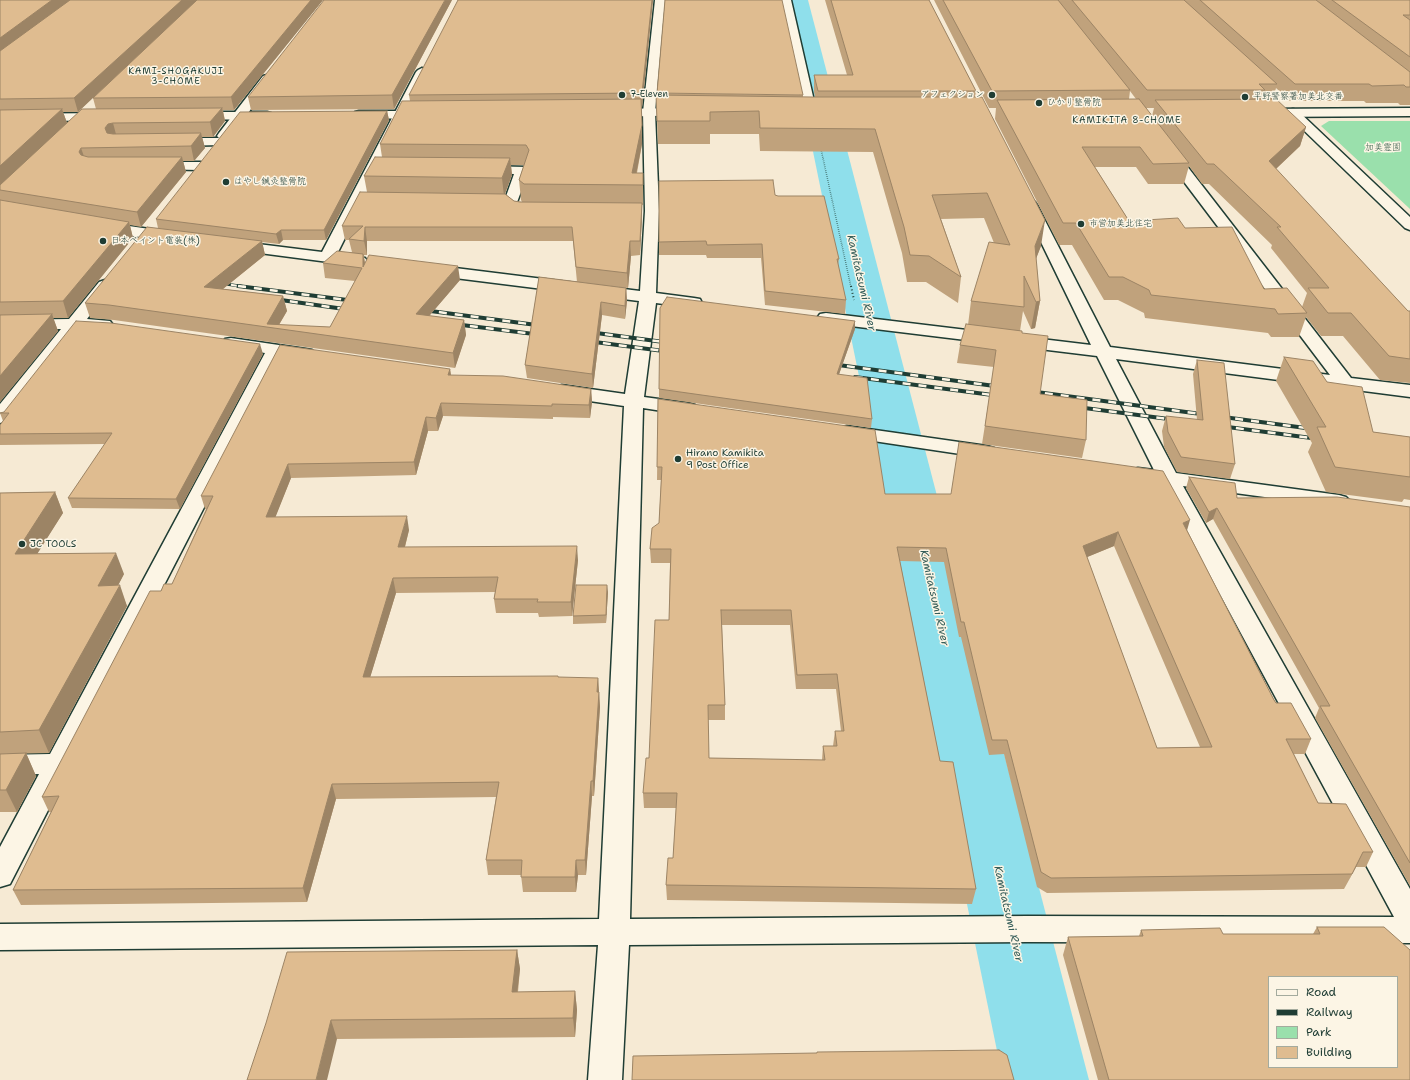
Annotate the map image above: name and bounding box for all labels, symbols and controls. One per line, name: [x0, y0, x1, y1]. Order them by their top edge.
district label: KAMI-SHOGAKUJI 3-CHOME: [128, 67, 224, 88]
marker: 7-Eleven: [617, 90, 627, 100]
place label: 7-Eleven: [630, 90, 668, 100]
place label: アフェクション: [921, 90, 984, 100]
marker: アフェクション: [987, 90, 997, 100]
marker: 平野警察署加美北交番: [1240, 92, 1250, 102]
place label: 平野警察署加美北交番: [1253, 92, 1343, 102]
marker: ひかり整骨院: [1034, 98, 1044, 108]
place label: ひかり整骨院: [1047, 98, 1101, 108]
district label: KAMIKITA 8-CHOME: [1072, 116, 1182, 126]
park label: 加美霊園: [1365, 143, 1401, 153]
marker: はやし鍼灸整骨院: [221, 177, 231, 187]
place label: はやし鍼灸整骨院: [234, 177, 306, 187]
marker: 市営加美北住宅: [1076, 219, 1086, 229]
place label: 市営加美北住宅: [1089, 219, 1152, 229]
water label: Kamitatsumi River: [843, 234, 879, 332]
marker: 日本ペイント電装(株): [98, 236, 108, 246]
place label: 日本ペイント電装(株): [111, 236, 200, 246]
place label: Hirano Kamikita 9 Post Office: [686, 447, 764, 470]
marker: Hirano Kamikita 9 Post Office: [673, 454, 683, 464]
place label: JC TOOLS: [30, 538, 76, 550]
marker: JC TOOLS: [17, 539, 27, 549]
water label: Kamitatsumi River: [916, 549, 952, 647]
water label: Kamitatsumi River: [990, 865, 1026, 963]
legend: [1268, 976, 1398, 1068]
text: Road: [1306, 984, 1336, 1000]
text: Railway: [1306, 1004, 1353, 1020]
text: Park: [1306, 1024, 1332, 1040]
text: Building: [1306, 1044, 1352, 1060]

